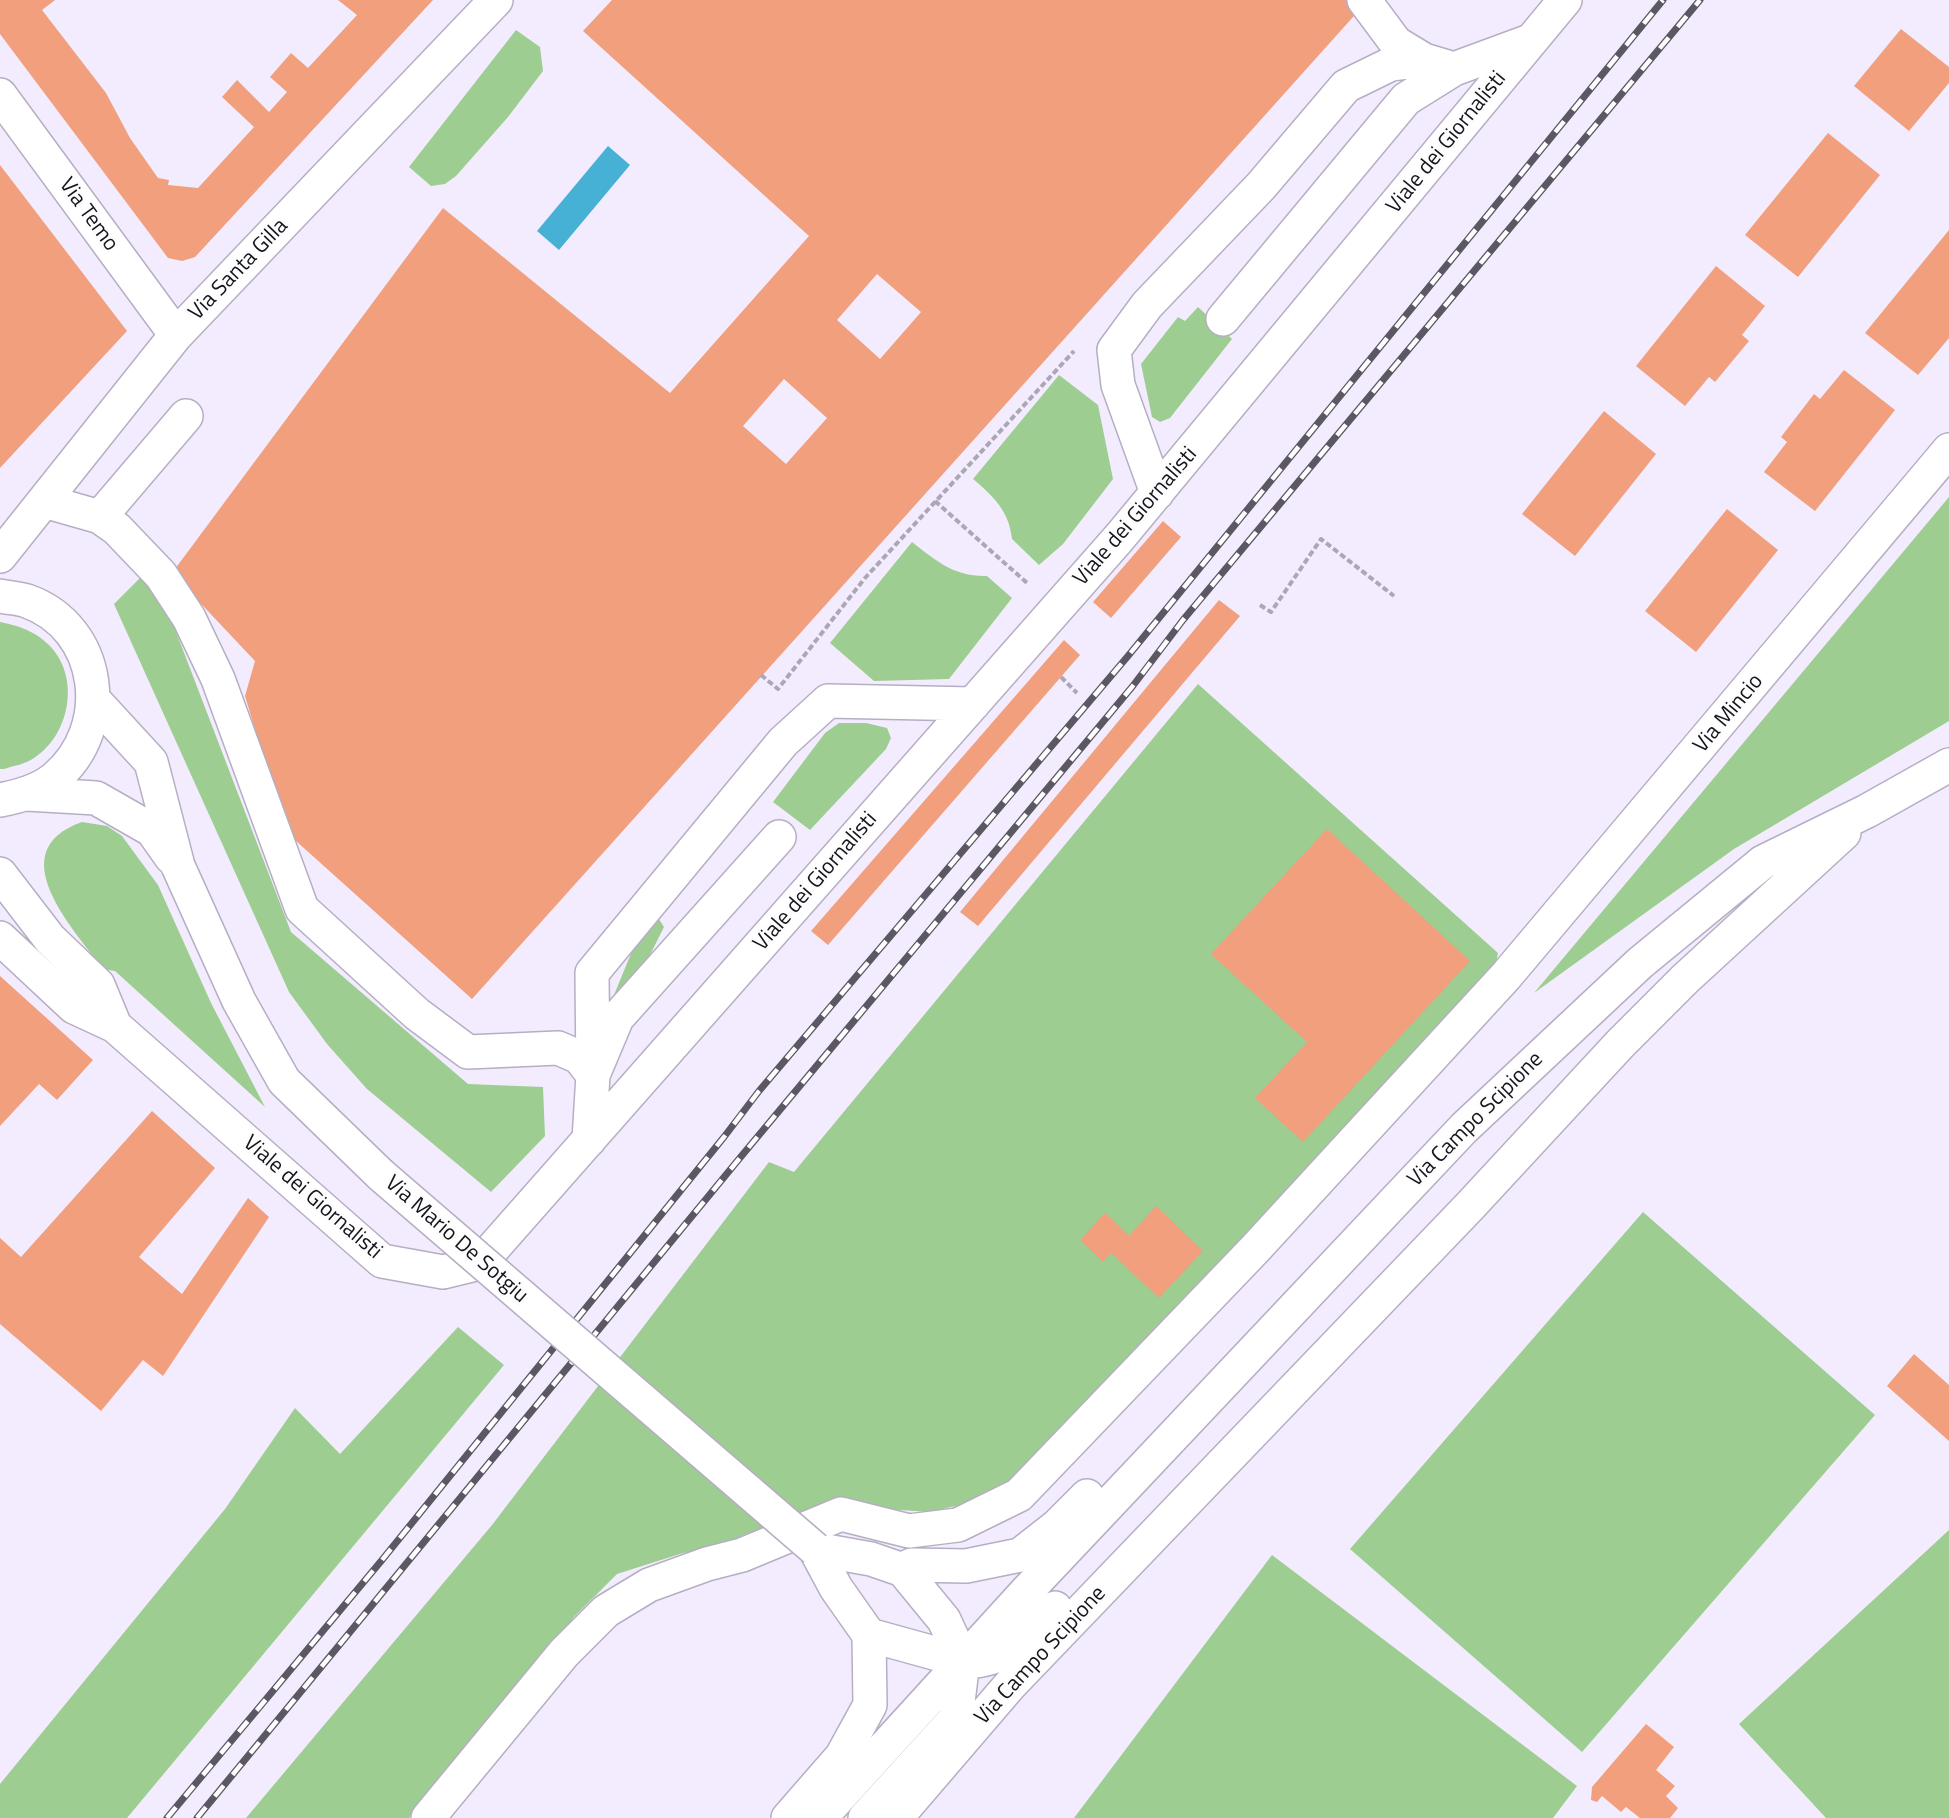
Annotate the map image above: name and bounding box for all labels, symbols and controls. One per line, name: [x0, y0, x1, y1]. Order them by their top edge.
street label: Viale dei Giornalisti: [1382, 67, 1512, 219]
street label: Via Temo: [53, 173, 123, 257]
street label: Via Santa Gilla: [184, 214, 294, 326]
street label: Viale dei Giornalisti: [1069, 442, 1203, 592]
street label: Via Mincio: [1688, 669, 1770, 759]
street label: Viale dei Giornalisti: [749, 807, 883, 957]
street label: Via Campo Scipione: [1403, 1047, 1549, 1193]
street label: Viale dei Giornalisti: [237, 1131, 387, 1265]
street label: Via Mario De Sotgiu: [379, 1171, 533, 1309]
street label: Via Campo Scipione: [970, 1581, 1112, 1731]

